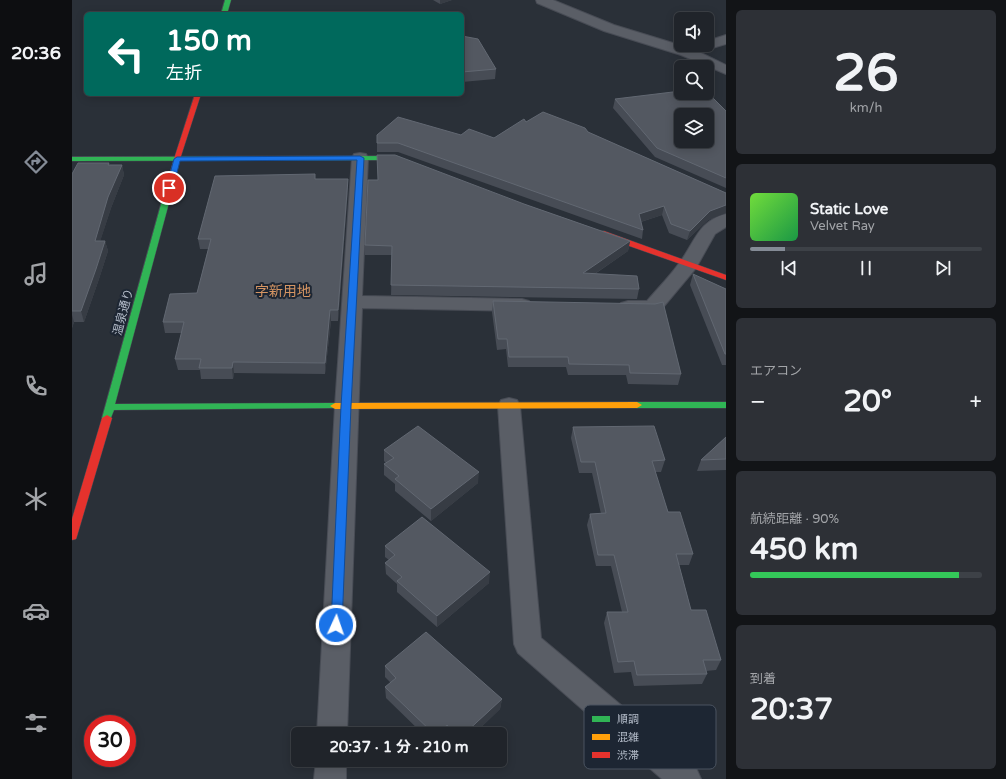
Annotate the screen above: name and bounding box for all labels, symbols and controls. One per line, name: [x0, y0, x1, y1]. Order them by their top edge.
map controls: [674, 12, 714, 148]
button: sound: [674, 12, 714, 52]
text: 150 m: [166, 24, 252, 58]
icon: left: [100, 28, 152, 80]
text: 20:36: [11, 42, 61, 64]
text: 26: [833, 42, 899, 105]
button: search: [674, 60, 714, 100]
text: 左折: [166, 62, 202, 84]
text: km/h: [850, 100, 882, 116]
button: layers: [674, 108, 714, 148]
icon: directions: [22, 148, 50, 176]
pin: [152, 171, 186, 205]
icon: arrive: [158, 177, 180, 199]
text: Static Love: [810, 200, 888, 218]
text: Velvet Ray: [810, 218, 875, 234]
icon: previous: [778, 257, 800, 279]
icon: pause: [855, 257, 877, 279]
icon: next: [932, 257, 954, 279]
icon: music: [22, 260, 50, 288]
district label: 字新用地: [255, 283, 311, 300]
street label: 温泉通り: [110, 287, 136, 337]
text: エアコン: [750, 363, 802, 379]
icon: phone: [22, 372, 50, 400]
text: 20°: [843, 383, 892, 420]
text: −: [750, 389, 766, 415]
text: +: [970, 389, 982, 415]
icon: climate: [22, 485, 50, 513]
text: 航続距離 · 90%: [750, 511, 839, 527]
text: 450 km: [750, 531, 858, 568]
icon: car: [22, 597, 50, 625]
position arrow: [315, 604, 357, 646]
text: 到着: [750, 671, 776, 687]
text: 20:37: [750, 691, 833, 728]
legend: [584, 705, 716, 769]
icon: filters: [22, 709, 50, 737]
text: 順調: [617, 713, 639, 726]
speed limit sign: 30: [84, 715, 136, 767]
text: 混雑: [617, 731, 639, 744]
text: 20:37 · 1 分 · 210 m: [329, 738, 469, 756]
text: 渋滞: [617, 749, 639, 762]

